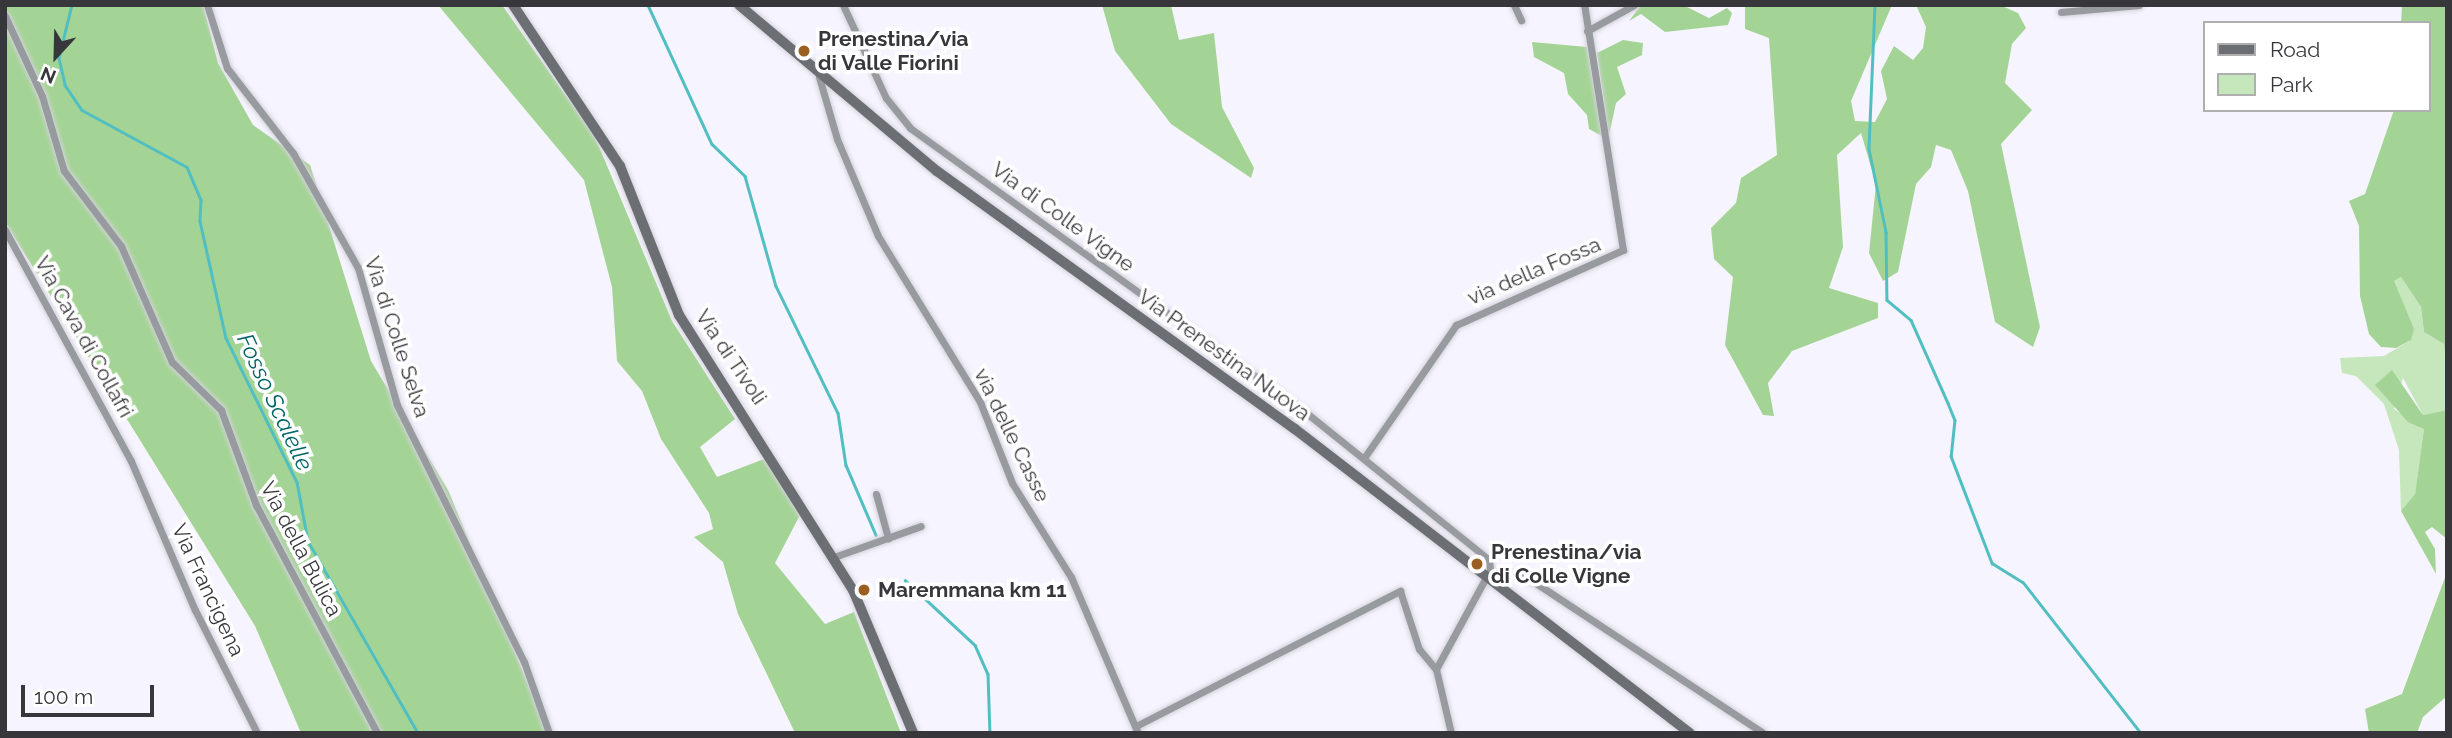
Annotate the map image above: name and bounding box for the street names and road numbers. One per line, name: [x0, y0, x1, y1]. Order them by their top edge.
street label: Via di Colle Vigne: [986, 157, 1140, 277]
street label: via della Fossa: [1464, 232, 1604, 310]
street label: Via Cava di Collafri: [29, 252, 139, 422]
street label: Via di Colle Selva: [359, 253, 435, 421]
street label: Via Prenestina Nuova: [1133, 284, 1315, 426]
street label: Via di Tivoli: [690, 305, 772, 409]
street label: via delle Casse: [969, 364, 1055, 506]
street label: Via della Bulica: [255, 477, 347, 621]
street label: Via Francigena: [166, 520, 250, 660]

